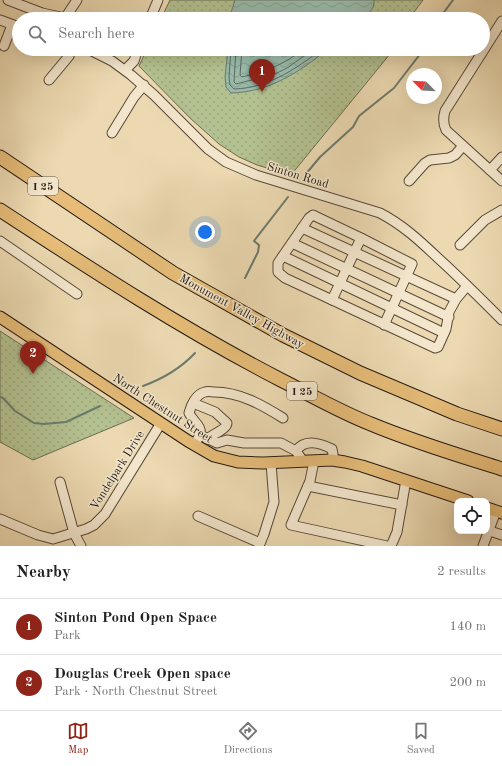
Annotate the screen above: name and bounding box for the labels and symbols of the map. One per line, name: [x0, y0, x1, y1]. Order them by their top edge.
pin: 1: [249, 59, 275, 92]
north arrow: [406, 68, 442, 104]
street label: Sinton Road: [265, 161, 330, 191]
road number: I 25: [28, 177, 58, 195]
your location: [195, 222, 215, 242]
street label: Monument Valley Highway: [177, 273, 306, 352]
pin: 2: [20, 341, 46, 374]
street label: North Chestnut Street: [111, 372, 214, 445]
road number: I 25: [287, 382, 317, 400]
street label: Vondelpark Drive: [89, 428, 147, 512]

